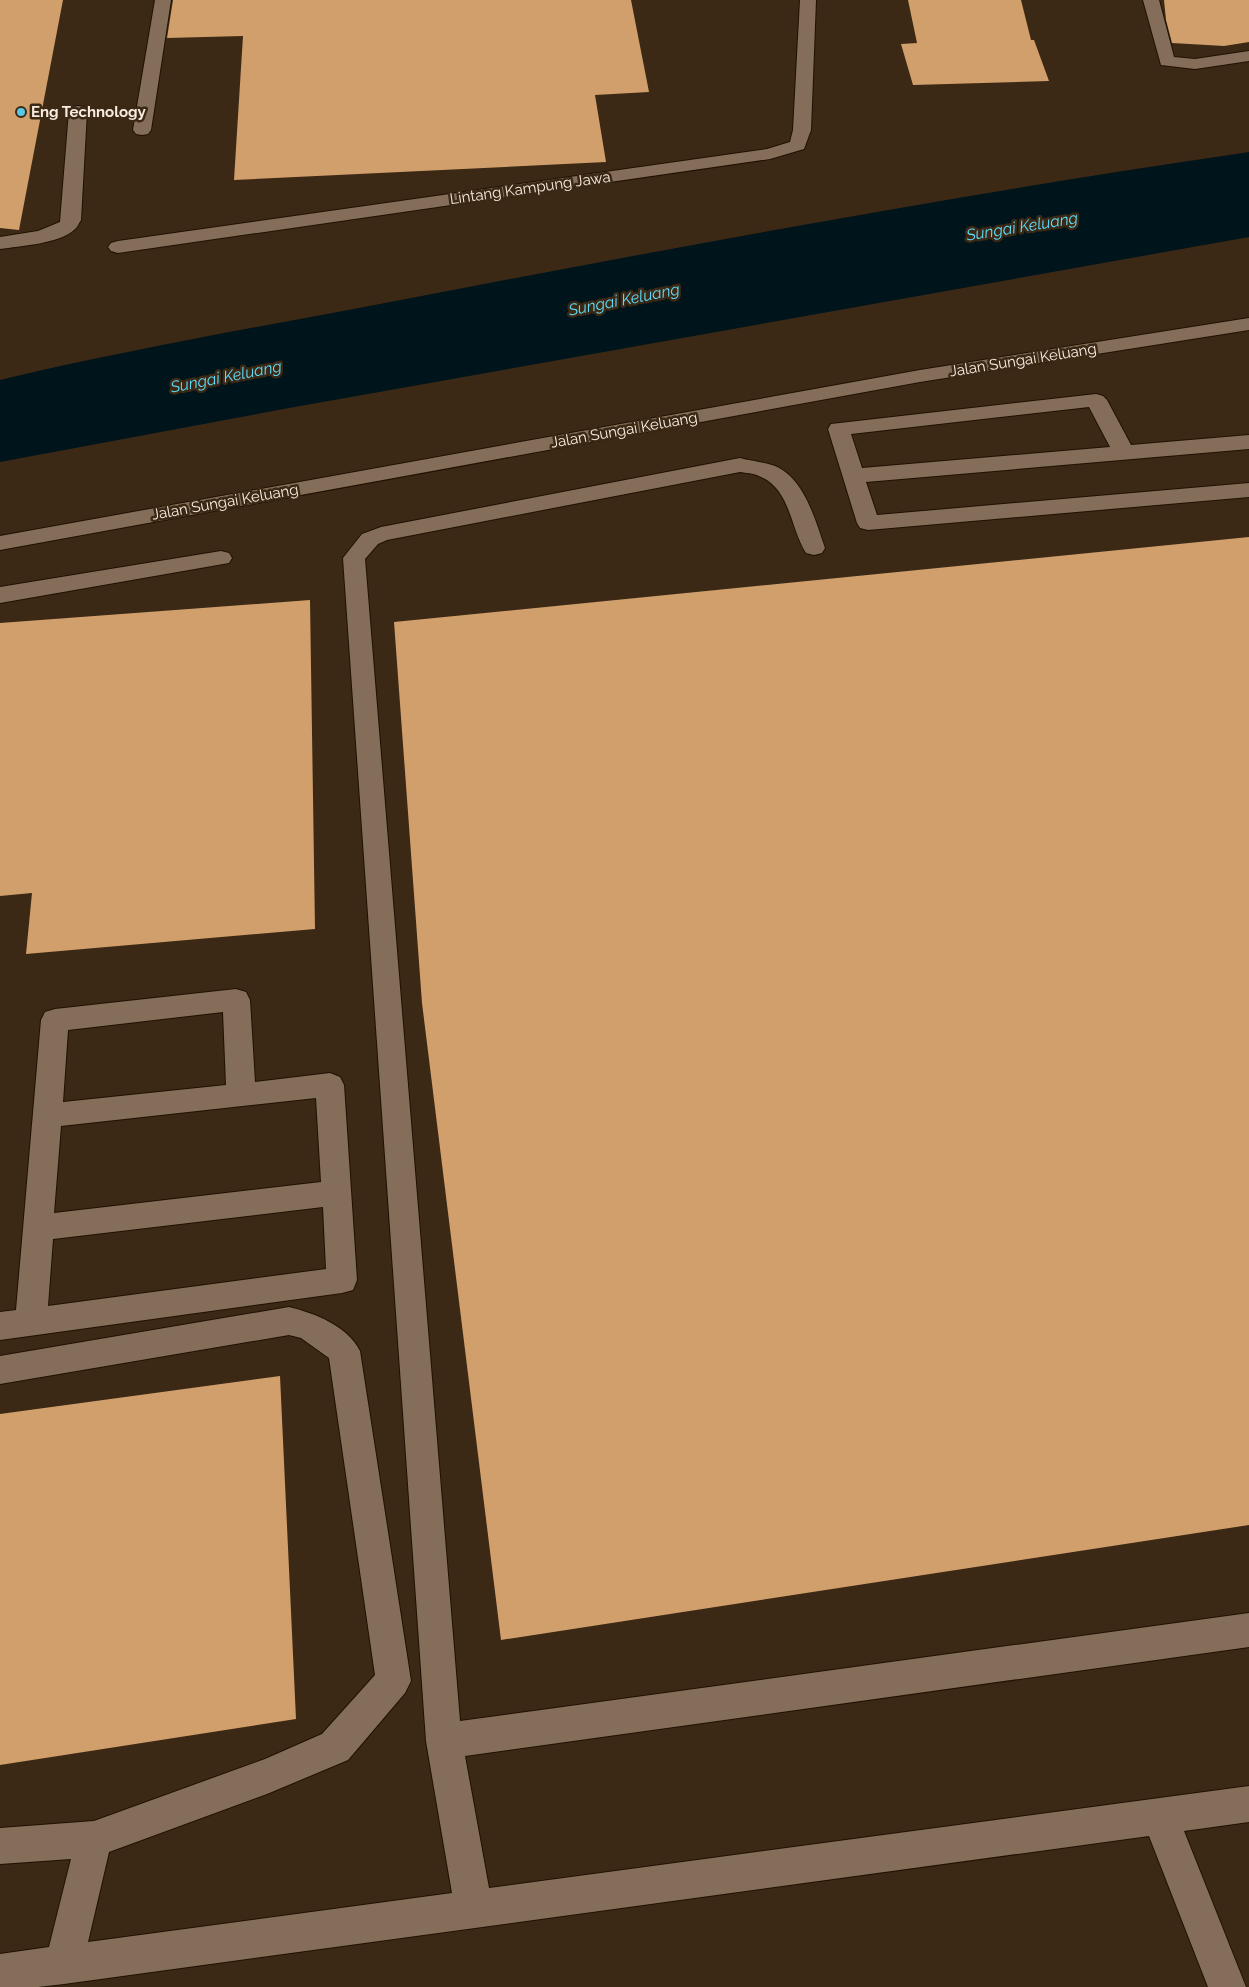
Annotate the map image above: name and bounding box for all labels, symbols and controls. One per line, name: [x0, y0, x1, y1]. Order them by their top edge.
place label: Eng Technology: [31, 103, 147, 121]
marker: Eng Technology: [15, 106, 27, 118]
street label: Lintang Kampung Jawa: [448, 168, 612, 208]
water label: Sungai Keluang: [964, 208, 1080, 245]
water label: Sungai Keluang: [566, 279, 682, 320]
street label: Jalan Sungai Keluang: [948, 339, 1098, 381]
water label: Sungai Keluang: [168, 356, 284, 397]
street label: Jalan Sungai Keluang: [549, 408, 699, 452]
street label: Jalan Sungai Keluang: [150, 480, 300, 524]

